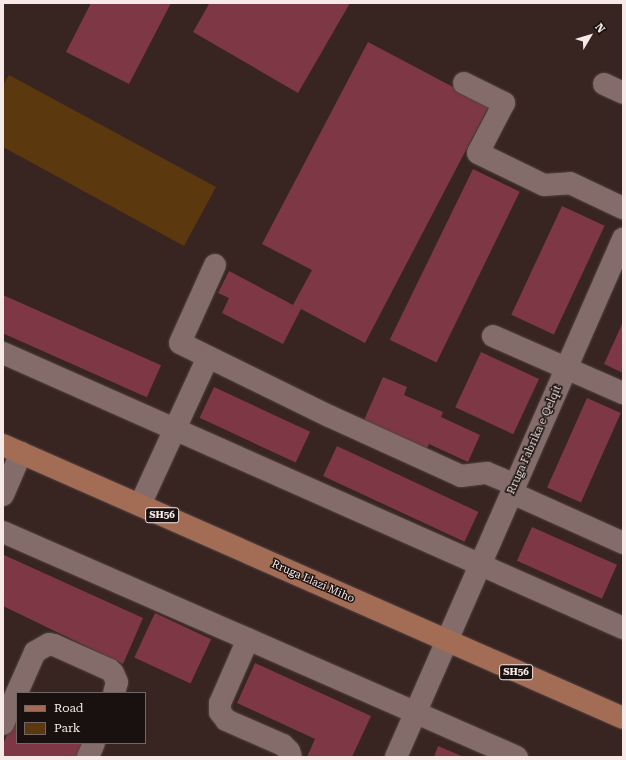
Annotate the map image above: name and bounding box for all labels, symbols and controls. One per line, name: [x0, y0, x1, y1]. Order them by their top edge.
north arrow: [570, 16, 610, 56]
text: N: [592, 21, 608, 36]
street label: Rruga Fabrika e Qelqit: [505, 383, 565, 497]
road number: SH56: [145, 507, 179, 523]
street label: Rruga Llazi Miho: [270, 558, 356, 606]
road number: SH56: [499, 664, 533, 680]
legend: [16, 692, 146, 744]
text: Road: [54, 701, 83, 715]
text: Park: [54, 721, 80, 735]

